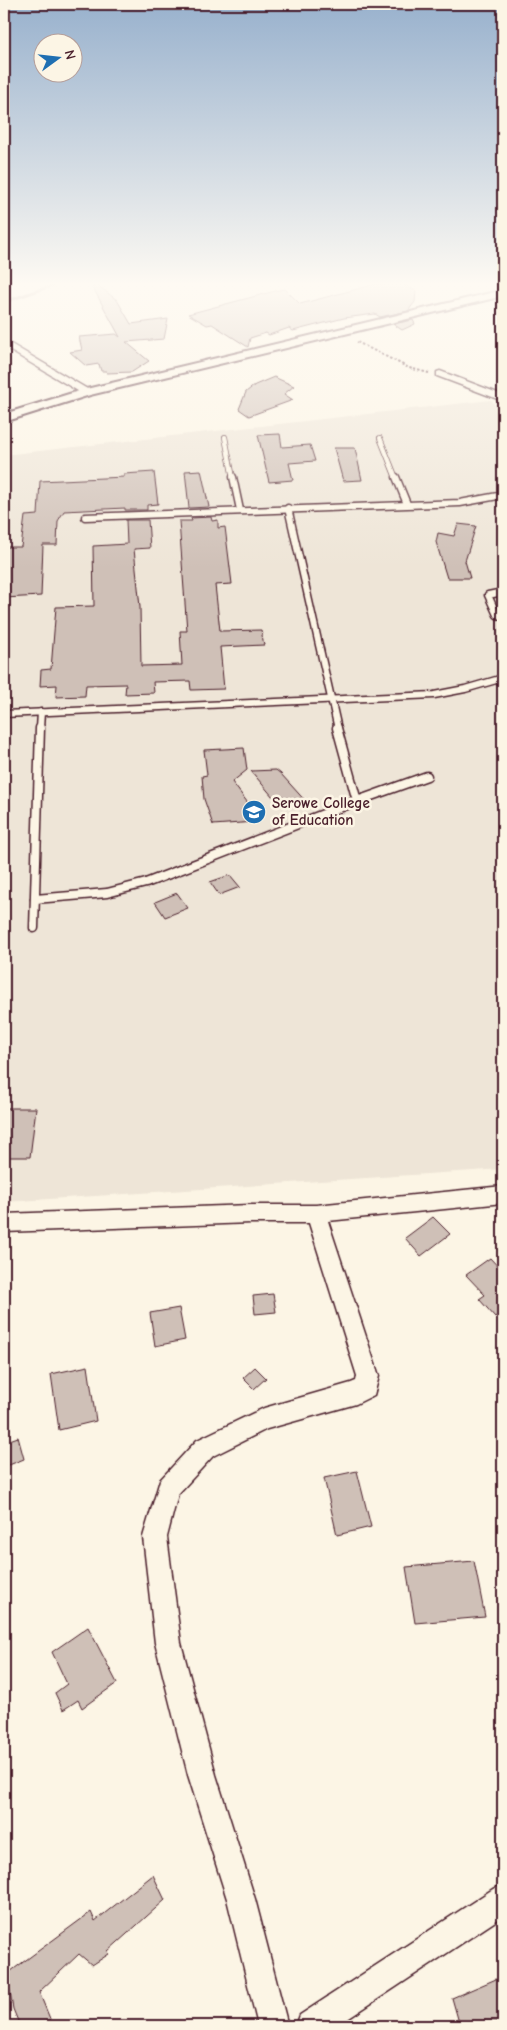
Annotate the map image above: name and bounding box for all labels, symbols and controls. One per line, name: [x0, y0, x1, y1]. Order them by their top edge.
north arrow: [32, 32, 82, 82]
text: N: [61, 48, 79, 61]
place label: Serowe College of Education: [272, 794, 370, 829]
school or university icon: Serowe College of Education: [241, 799, 267, 825]

